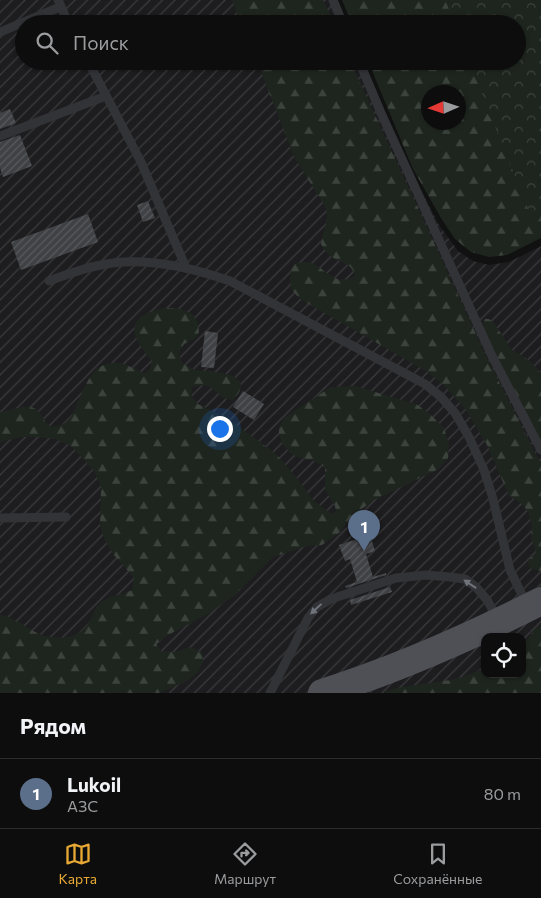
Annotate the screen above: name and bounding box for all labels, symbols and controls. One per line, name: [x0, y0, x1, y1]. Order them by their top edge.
search box: [15, 15, 526, 70]
icon: search: [33, 29, 61, 57]
text: Поиск: [73, 31, 129, 54]
north arrow: [421, 85, 466, 130]
your location: [207, 416, 233, 442]
pin: 1: [348, 510, 380, 551]
one-way arrow: [463, 579, 477, 589]
one-way arrow: [311, 603, 323, 615]
map controls: [481, 633, 526, 678]
button: locate: [481, 633, 526, 678]
text: Рядом: [20, 713, 86, 738]
text: Lukoil: [67, 773, 121, 796]
text: 1: [32, 784, 40, 803]
text: 80 m: [484, 784, 521, 803]
text: АЗС: [67, 796, 98, 815]
tab: Карта: [58, 840, 97, 887]
tab: Маршрут: [214, 840, 276, 887]
tab: Сохранённые: [393, 840, 483, 887]

